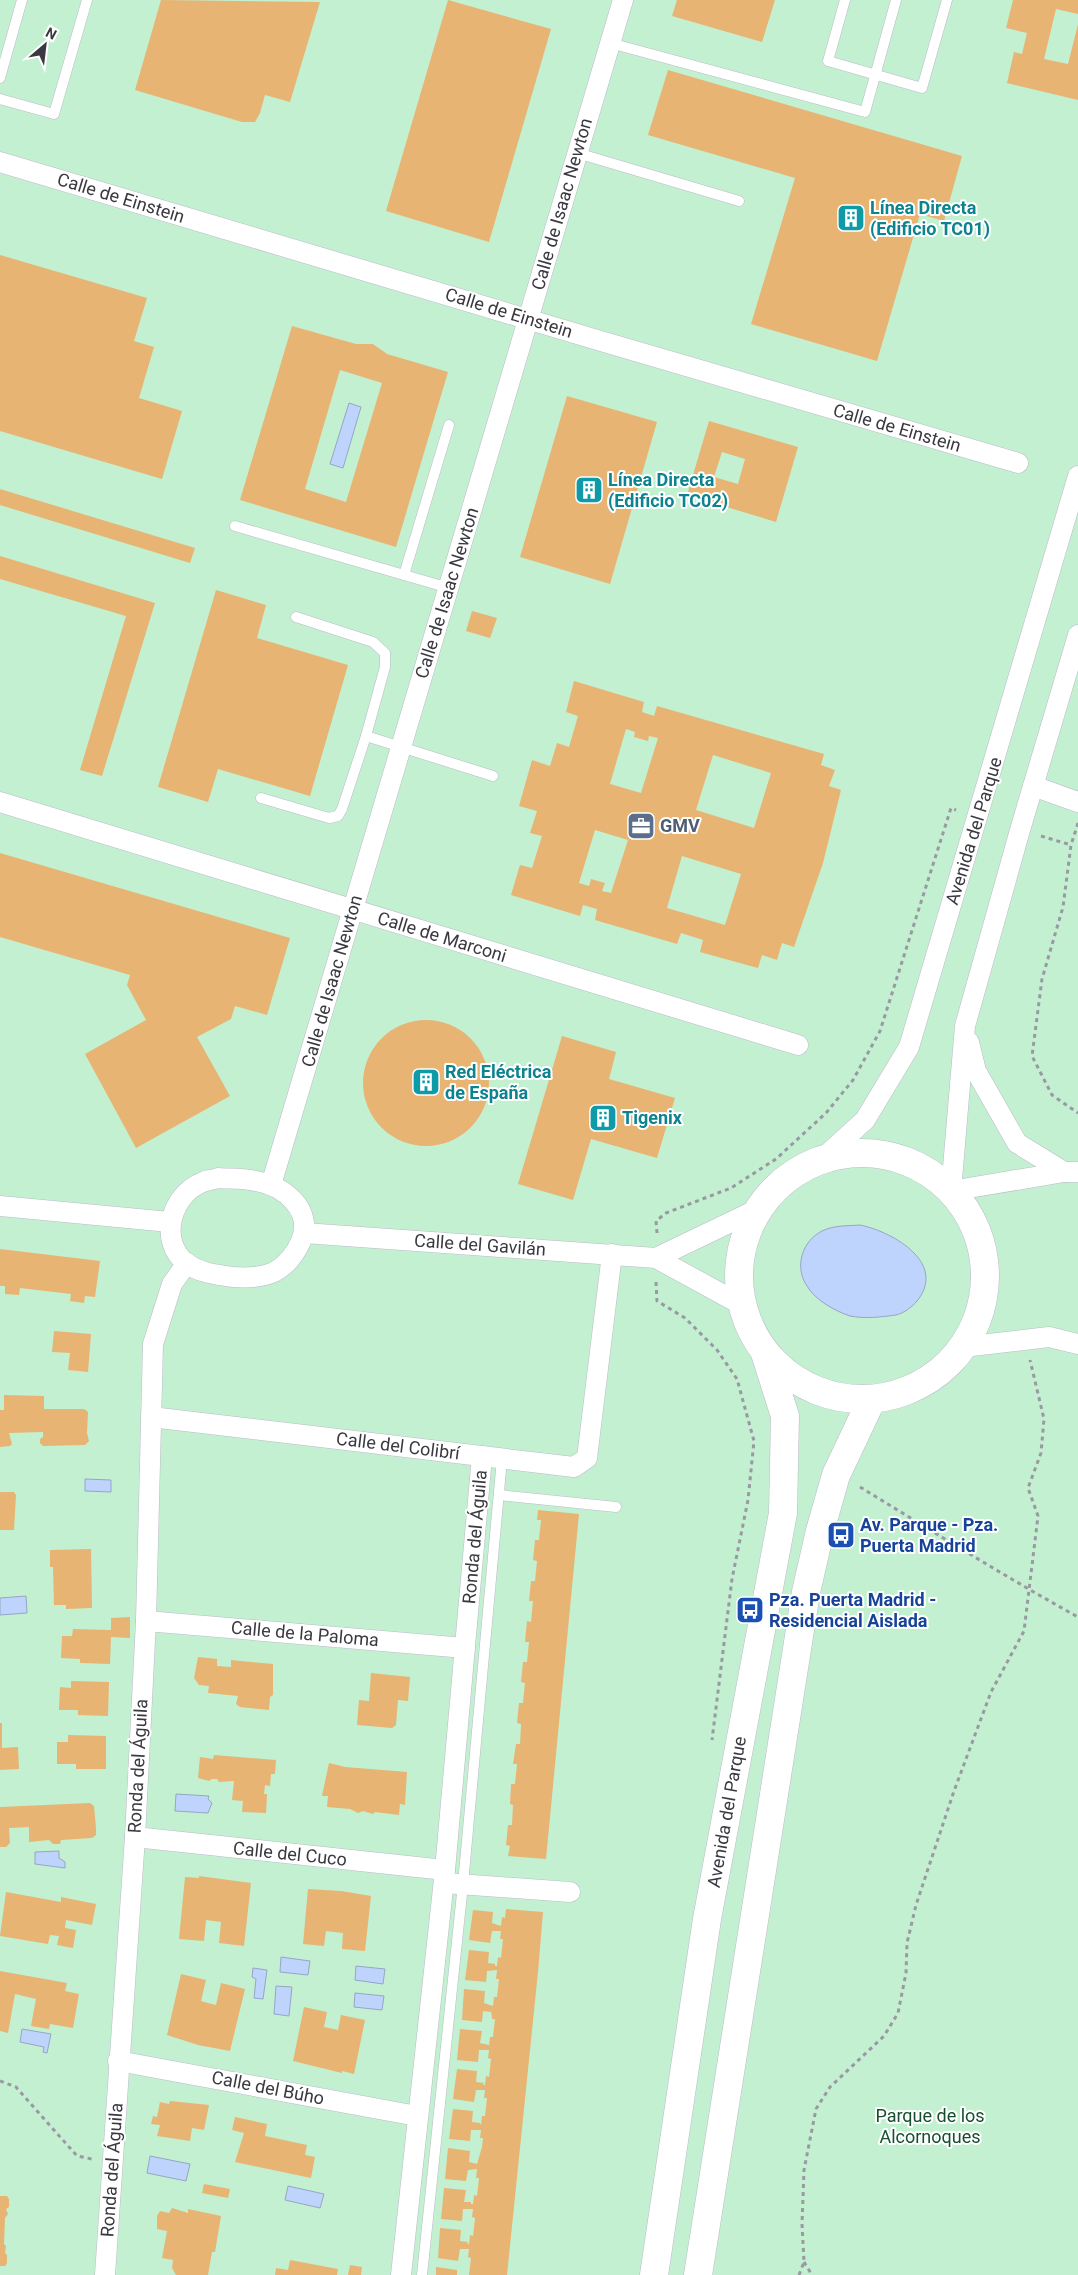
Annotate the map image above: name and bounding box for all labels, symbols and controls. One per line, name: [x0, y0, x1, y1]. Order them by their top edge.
north arrow: [20, 20, 70, 70]
text: N: [43, 24, 59, 43]
street label: Calle de Isaac Newton: [527, 115, 596, 292]
street label: Calle de Einstein: [55, 168, 187, 227]
place label: Línea Directa (Edificio TC01): [870, 197, 990, 240]
building icon: Línea Directa (Edificio TC01): [836, 203, 866, 233]
street label: Calle de Einstein: [443, 283, 575, 342]
street label: Calle de Einstein: [831, 399, 963, 456]
place label: Línea Directa (Edificio TC02): [608, 469, 728, 512]
building icon: Línea Directa (Edificio TC02): [574, 475, 604, 505]
street label: Calle de Isaac Newton: [410, 505, 483, 681]
street label: Avenida del Parque: [941, 754, 1006, 907]
office icon: GMV: [626, 811, 656, 841]
place label: GMV: [660, 815, 700, 836]
street label: Calle de Isaac Newton: [297, 892, 366, 1069]
street label: Calle de Marconi: [375, 907, 509, 966]
place label: Red Eléctrica de España: [445, 1061, 552, 1103]
building icon: Red Eléctrica de España: [411, 1067, 441, 1097]
building icon: Tigenix: [588, 1103, 618, 1133]
place label: Tigenix: [622, 1107, 683, 1128]
street label: Calle del Gavilán: [413, 1229, 547, 1260]
street label: Calle del Colibrí: [335, 1428, 462, 1464]
street label: Ronda del Águila: [458, 1469, 491, 1605]
place label: Av. Parque - Pza. Puerta Madrid: [860, 1514, 998, 1556]
bus stop icon: Av. Parque - Pza. Puerta Madrid: [826, 1520, 856, 1550]
place label: Pza. Puerta Madrid - Residencial Aislada: [769, 1589, 936, 1631]
bus stop icon: Pza. Puerta Madrid - Residencial Aislada: [735, 1595, 765, 1625]
street label: Calle de la Paloma: [230, 1617, 380, 1650]
street label: Ronda del Águila: [123, 1698, 152, 1834]
street label: Avenida del Parque: [703, 1735, 750, 1889]
street label: Calle del Cuco: [232, 1837, 348, 1870]
street label: Calle del Búho: [210, 2066, 326, 2109]
street label: Ronda del Águila: [96, 2102, 127, 2238]
park label: Parque de los Alcornoques: [875, 2105, 985, 2147]

